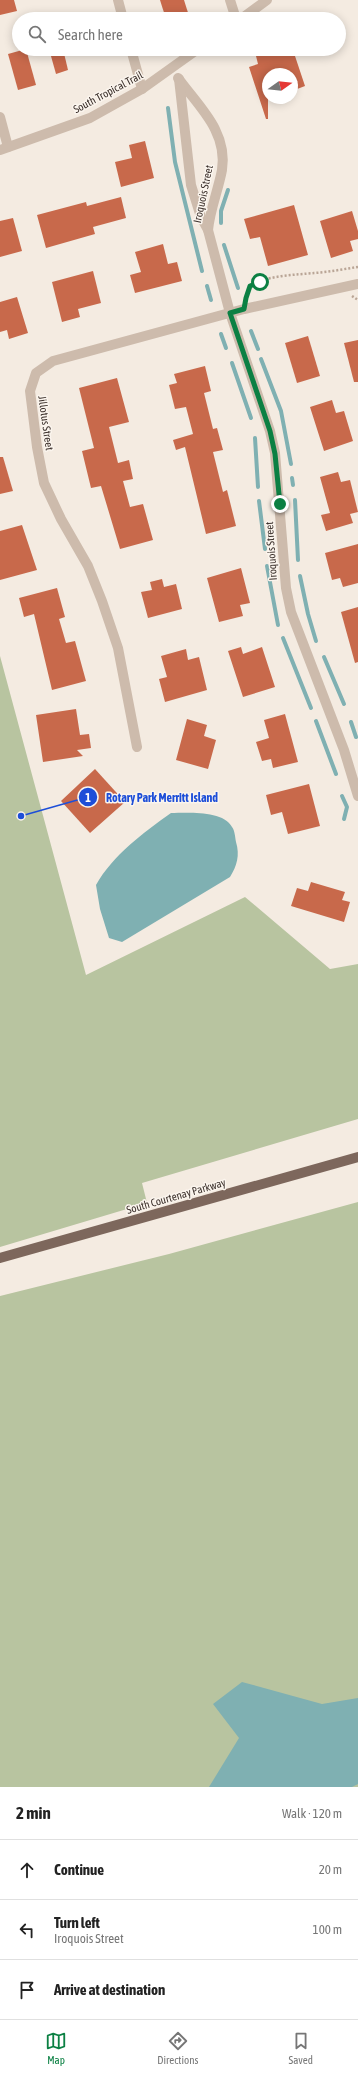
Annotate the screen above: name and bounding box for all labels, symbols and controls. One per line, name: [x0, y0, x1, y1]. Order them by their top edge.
search box: [12, 12, 346, 56]
icon: search: [26, 23, 48, 45]
text: Search here: [58, 26, 123, 43]
north arrow: [262, 68, 298, 104]
street label: South Tropical Trail: [71, 69, 145, 115]
street label: Iroquois Street: [191, 164, 215, 224]
route start: [251, 273, 269, 291]
street label: Jillotus Street: [36, 395, 56, 451]
route end: [271, 495, 289, 513]
street label: Iroquois Street: [263, 521, 279, 581]
callout: Rotary Park Merritt Island: [78, 785, 226, 809]
text: 1: [85, 791, 91, 805]
text: Rotary Park Merritt Island: [106, 791, 218, 805]
street label: South Courtenay Parkway: [125, 1176, 227, 1216]
text: 2 min: [16, 1803, 51, 1823]
text: Walk · 120 m: [282, 1806, 342, 1821]
icon: ahead: [16, 1859, 38, 1881]
text: Continue: [54, 1861, 104, 1878]
text: 20 m: [319, 1862, 342, 1877]
text: Turn left: [54, 1914, 100, 1931]
icon: left: [16, 1919, 38, 1941]
text: 100 m: [313, 1922, 342, 1937]
text: Iroquois Street: [54, 1931, 124, 1946]
icon: arrive: [16, 1979, 38, 2001]
text: Arrive at destination: [54, 1981, 165, 1998]
tab: Map: [45, 2030, 67, 2066]
tab: Directions: [157, 2030, 198, 2066]
tab: Saved: [289, 2030, 313, 2066]

